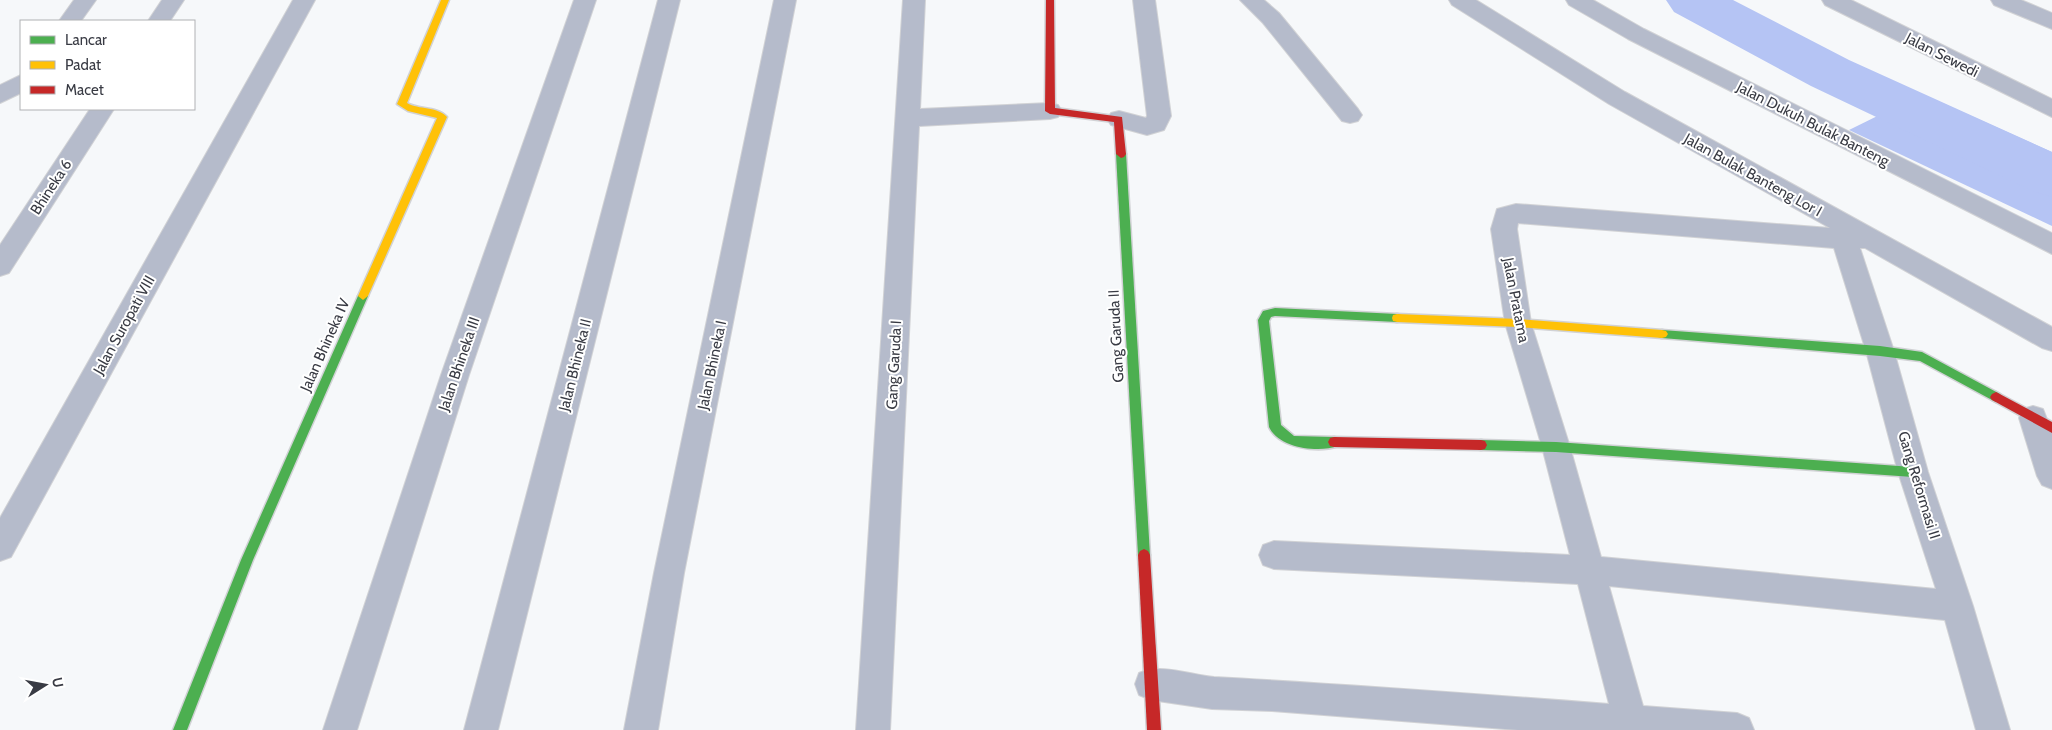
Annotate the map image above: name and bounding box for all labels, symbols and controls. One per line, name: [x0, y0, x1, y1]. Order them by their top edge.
legend: [20, 20, 195, 110]
street label: Jalan Sewedi: [1901, 28, 1982, 81]
text: Lancar: [65, 31, 107, 49]
text: Padat: [65, 56, 101, 74]
street label: Jalan Dukuh Bulak Banteng: [1733, 77, 1893, 171]
text: Macet: [65, 81, 104, 99]
street label: Jalan Bulak Banteng Lor I: [1680, 129, 1825, 220]
street label: Bhineka 6: [27, 156, 75, 218]
street label: Jalan Pratama: [1499, 255, 1533, 345]
street label: Jalan Suropati VIII: [89, 272, 159, 378]
street label: Gang Garuda II: [1105, 289, 1127, 383]
street label: Jalan Bhineka IV: [296, 295, 354, 395]
street label: Jalan Bhineka III: [434, 315, 484, 414]
street label: Jalan Bhineka II: [555, 317, 595, 414]
street label: Jalan Bhineka I: [694, 319, 730, 412]
street label: Gang Garuda I: [883, 320, 905, 410]
street label: Gang Reformasi II: [1894, 429, 1944, 541]
north arrow: [20, 660, 70, 710]
text: U: [48, 676, 68, 689]

